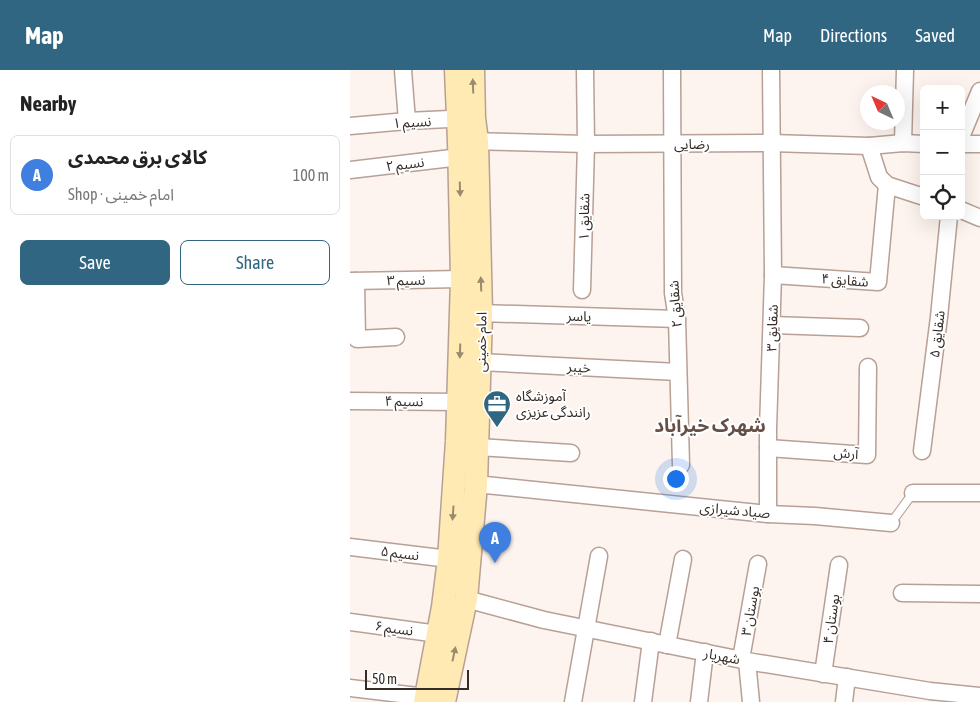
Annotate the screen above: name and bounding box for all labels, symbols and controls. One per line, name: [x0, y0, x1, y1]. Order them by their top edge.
text: Map: [25, 22, 64, 49]
text: Map: [763, 25, 792, 46]
text: Directions: [820, 25, 887, 46]
text: Saved: [915, 25, 955, 46]
one-way arrow: [469, 78, 477, 94]
north arrow: [860, 85, 905, 130]
map controls: [920, 85, 965, 220]
button: +: [920, 85, 965, 130]
text: Nearby: [20, 91, 76, 115]
street label: نسیم ۱: [392, 113, 432, 134]
button: −: [920, 130, 965, 175]
street label: رضایی: [674, 136, 710, 153]
text: کالای برق محمدی: [68, 146, 207, 168]
street label: نسیم ۲: [385, 154, 426, 177]
text: A: [33, 166, 41, 184]
text: 100 m: [293, 166, 329, 184]
button: locate: [920, 175, 965, 220]
one-way arrow: [457, 181, 465, 197]
text: Shop · امام خمینی: [68, 185, 174, 203]
street label: شقایق ۱: [576, 193, 594, 241]
button: Save: [20, 240, 170, 285]
button: Share: [180, 240, 330, 285]
street label: شقایق ۴: [821, 270, 869, 292]
street label: نسیم ۳: [387, 272, 426, 291]
one-way arrow: [476, 275, 484, 291]
street label: شقایق ۲: [665, 280, 687, 328]
street label: شقایق ۳: [763, 304, 783, 352]
street label: یاسر: [565, 308, 592, 325]
street label: شقایق ۵: [926, 309, 950, 359]
street label: امام خمینی: [472, 312, 493, 372]
one-way arrow: [456, 343, 464, 359]
street label: خیبر: [566, 358, 591, 377]
place label: آموزشگاه رانندگی عزیزی: [516, 388, 591, 421]
office icon: آموزشگاه رانندگی عزیزی: [482, 389, 512, 428]
street label: نسیم ۴: [384, 393, 424, 412]
district label: شهرک خیرآباد: [654, 414, 766, 437]
street label: آرش: [833, 444, 860, 463]
your location: [663, 466, 689, 492]
street label: صیاد شیرازی: [699, 499, 771, 522]
one-way arrow: [448, 506, 456, 522]
pin: A: [479, 522, 511, 563]
street label: نسیم ۵: [379, 543, 420, 566]
street label: بوستان ۳: [738, 585, 763, 637]
street label: بوستان ۴: [820, 593, 843, 645]
street label: نسیم ۶: [373, 617, 414, 642]
street label: شهریار: [701, 644, 742, 668]
one-way arrow: [451, 646, 459, 662]
scale bar: [365, 667, 469, 690]
text: 50 m: [372, 671, 397, 687]

